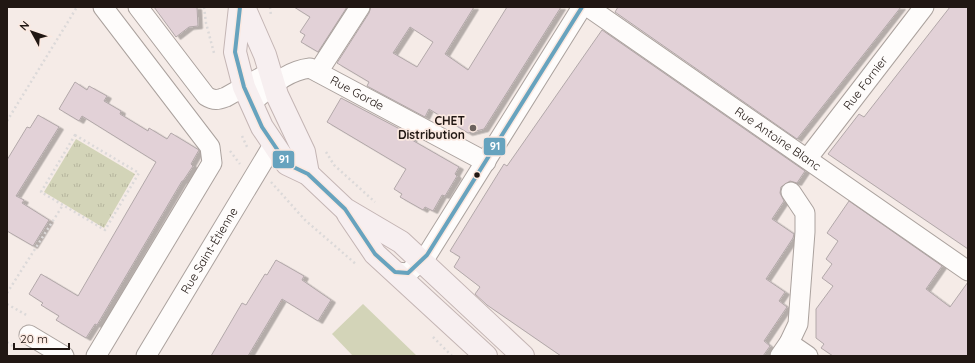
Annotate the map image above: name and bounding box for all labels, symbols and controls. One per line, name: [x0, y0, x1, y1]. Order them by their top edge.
north arrow: [12, 12, 52, 52]
text: N: [16, 18, 32, 33]
street label: Rue Fornier: [840, 52, 891, 113]
street label: Rue Gorde: [328, 72, 387, 113]
street label: Rue Antoine Blanc: [732, 103, 824, 173]
place label: CHET Distribution: [398, 113, 465, 142]
marker: CHET Distribution: [468, 123, 478, 133]
line badge: 91: [483, 137, 506, 156]
text: 91: [490, 139, 500, 153]
line badge: 91: [272, 150, 295, 169]
text: 91: [279, 152, 289, 166]
unlabelled marker: [472, 170, 482, 180]
street label: Rue Saint-Étienne: [177, 204, 241, 296]
scale bar: [14, 325, 69, 351]
text: 20 m: [20, 331, 48, 346]

